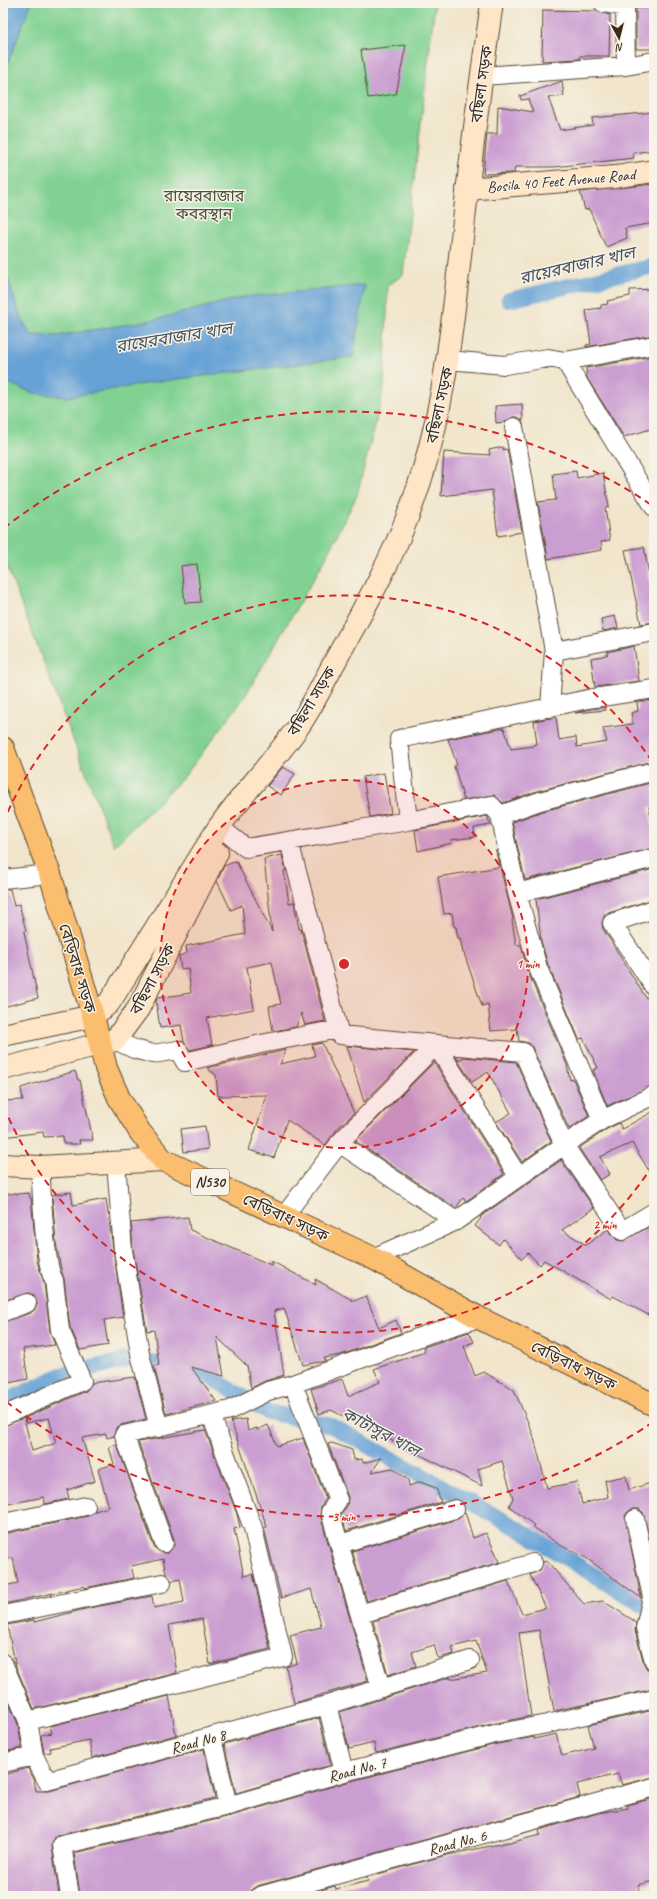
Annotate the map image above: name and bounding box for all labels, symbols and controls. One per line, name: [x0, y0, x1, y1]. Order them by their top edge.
north arrow: [599, 18, 639, 58]
text: N: [614, 41, 624, 56]
street label: বছিলা সড়ক: [467, 43, 497, 125]
street label: Bosila 40 Feet Avenue Road: [486, 164, 639, 197]
park label: রায়েরবাজার কবরস্থান: [163, 186, 245, 224]
water label: রায়েরবাজার খাল: [517, 241, 640, 289]
water label: রায়েরবাজার খাল: [114, 317, 237, 357]
street label: বছিলা সড়ক: [422, 364, 458, 446]
street label: বছিলা সড়ক: [283, 662, 341, 741]
street label: বেড়িবাধ সড়ক: [54, 921, 100, 1016]
street label: বছিলা সড়ক: [125, 940, 180, 1019]
text: 1 min: [517, 956, 540, 972]
centre of rings: [337, 957, 351, 971]
road number: N530: [191, 1169, 229, 1195]
street label: বেড়িবাধ সড়ক: [239, 1189, 333, 1247]
text: 2 min: [594, 1217, 617, 1233]
street label: বেড়িবাধ সড়ক: [528, 1337, 620, 1396]
water label: কাটাসুর খাল: [338, 1403, 426, 1463]
text: 3 min: [333, 1509, 356, 1525]
street label: Road No 8: [168, 1725, 230, 1759]
street label: Road No. 7: [326, 1752, 389, 1787]
street label: Road No. 6: [426, 1825, 489, 1860]

